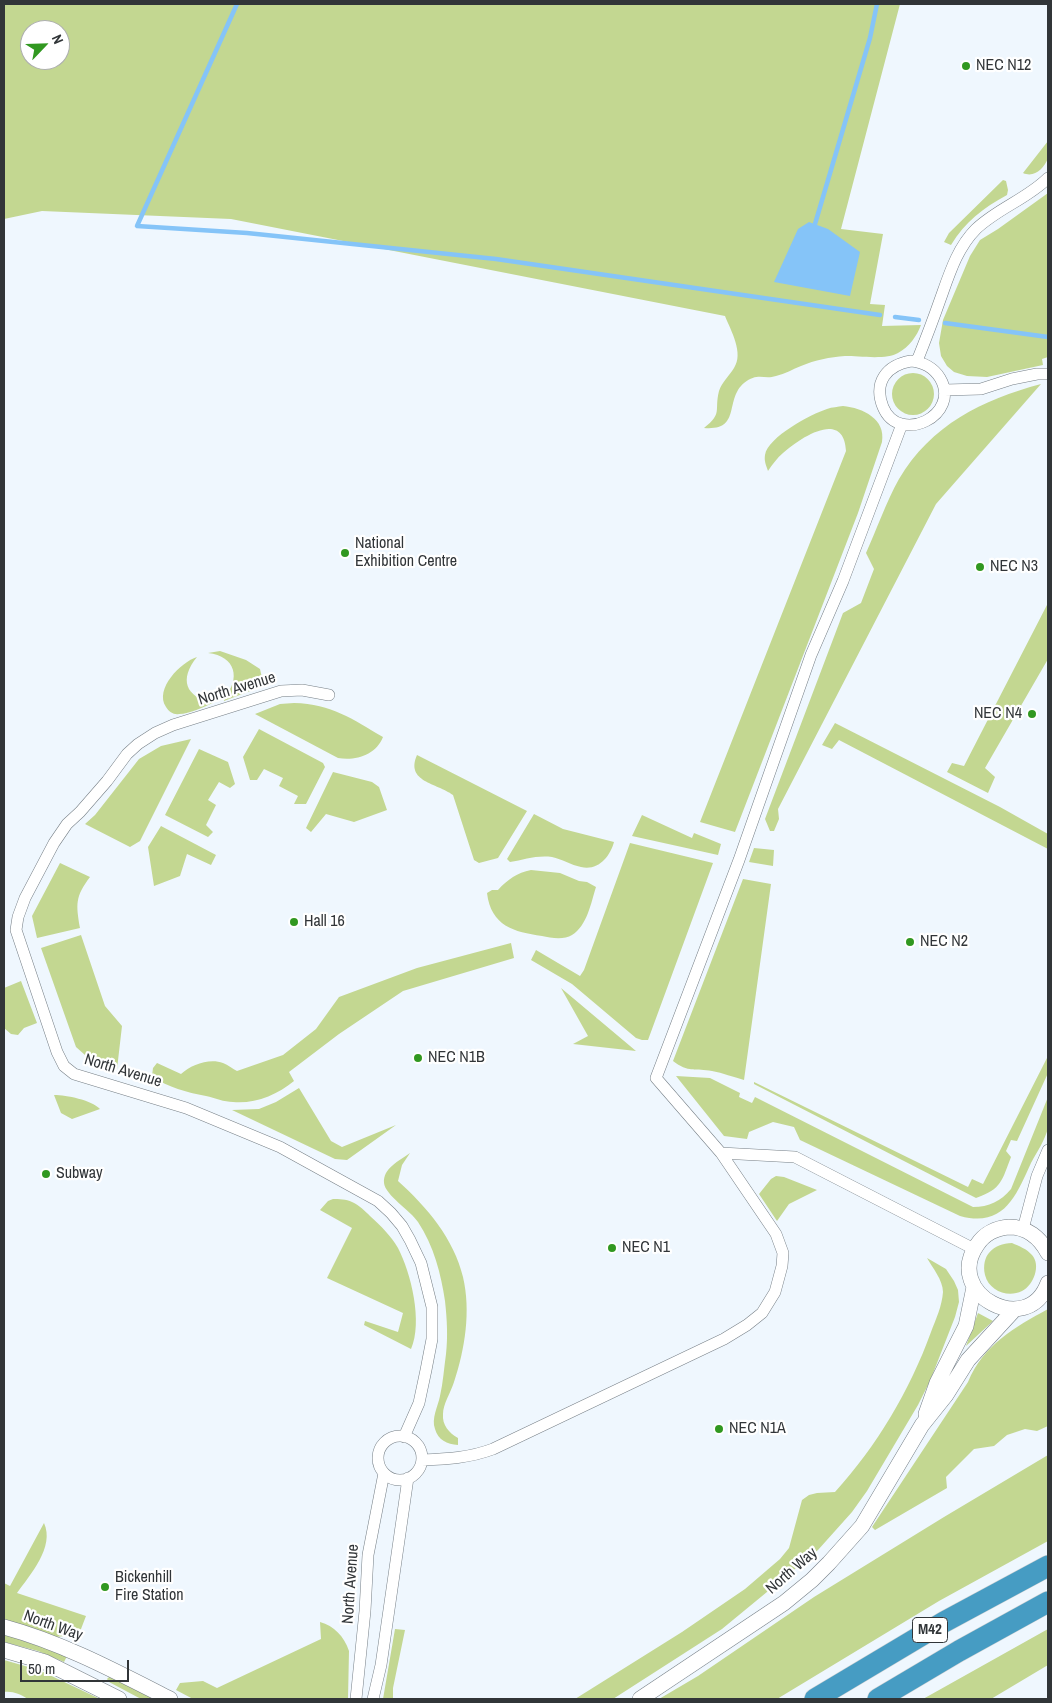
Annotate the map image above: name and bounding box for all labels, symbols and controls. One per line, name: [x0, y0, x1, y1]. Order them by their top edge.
north arrow: [20, 20, 70, 70]
text: N: [48, 32, 68, 47]
place label: NEC N12: [976, 56, 1031, 76]
marker: NEC N12: [960, 60, 972, 72]
place label: National Exhibition Centre: [355, 534, 457, 572]
marker: National Exhibition Centre: [339, 547, 351, 559]
place label: NEC N3: [990, 557, 1038, 577]
marker: NEC N3: [974, 561, 986, 573]
street label: North Avenue: [196, 668, 278, 710]
place label: NEC N4: [974, 704, 1022, 724]
marker: NEC N4: [1026, 708, 1038, 720]
place label: Hall 16: [304, 912, 345, 932]
marker: Hall 16: [288, 916, 300, 928]
place label: NEC N2: [920, 932, 968, 952]
marker: NEC N2: [904, 936, 916, 948]
place label: NEC N1B: [428, 1048, 485, 1068]
street label: North Avenue: [82, 1050, 164, 1092]
marker: NEC N1B: [412, 1052, 424, 1064]
place label: Subway: [56, 1164, 103, 1184]
marker: Subway: [40, 1168, 52, 1180]
place label: NEC N1: [622, 1238, 670, 1258]
marker: NEC N1: [606, 1242, 618, 1254]
place label: NEC N1A: [729, 1419, 786, 1439]
marker: NEC N1A: [713, 1423, 725, 1435]
street label: North Avenue: [339, 1543, 363, 1625]
street label: North Way: [762, 1544, 822, 1598]
place label: Bickenhill Fire Station: [115, 1568, 184, 1606]
marker: Bickenhill Fire Station: [99, 1581, 111, 1593]
street label: North Way: [21, 1606, 85, 1646]
road number: M42: [912, 1618, 948, 1642]
scale bar: [22, 1650, 131, 1682]
text: 50 m: [28, 1658, 55, 1679]

